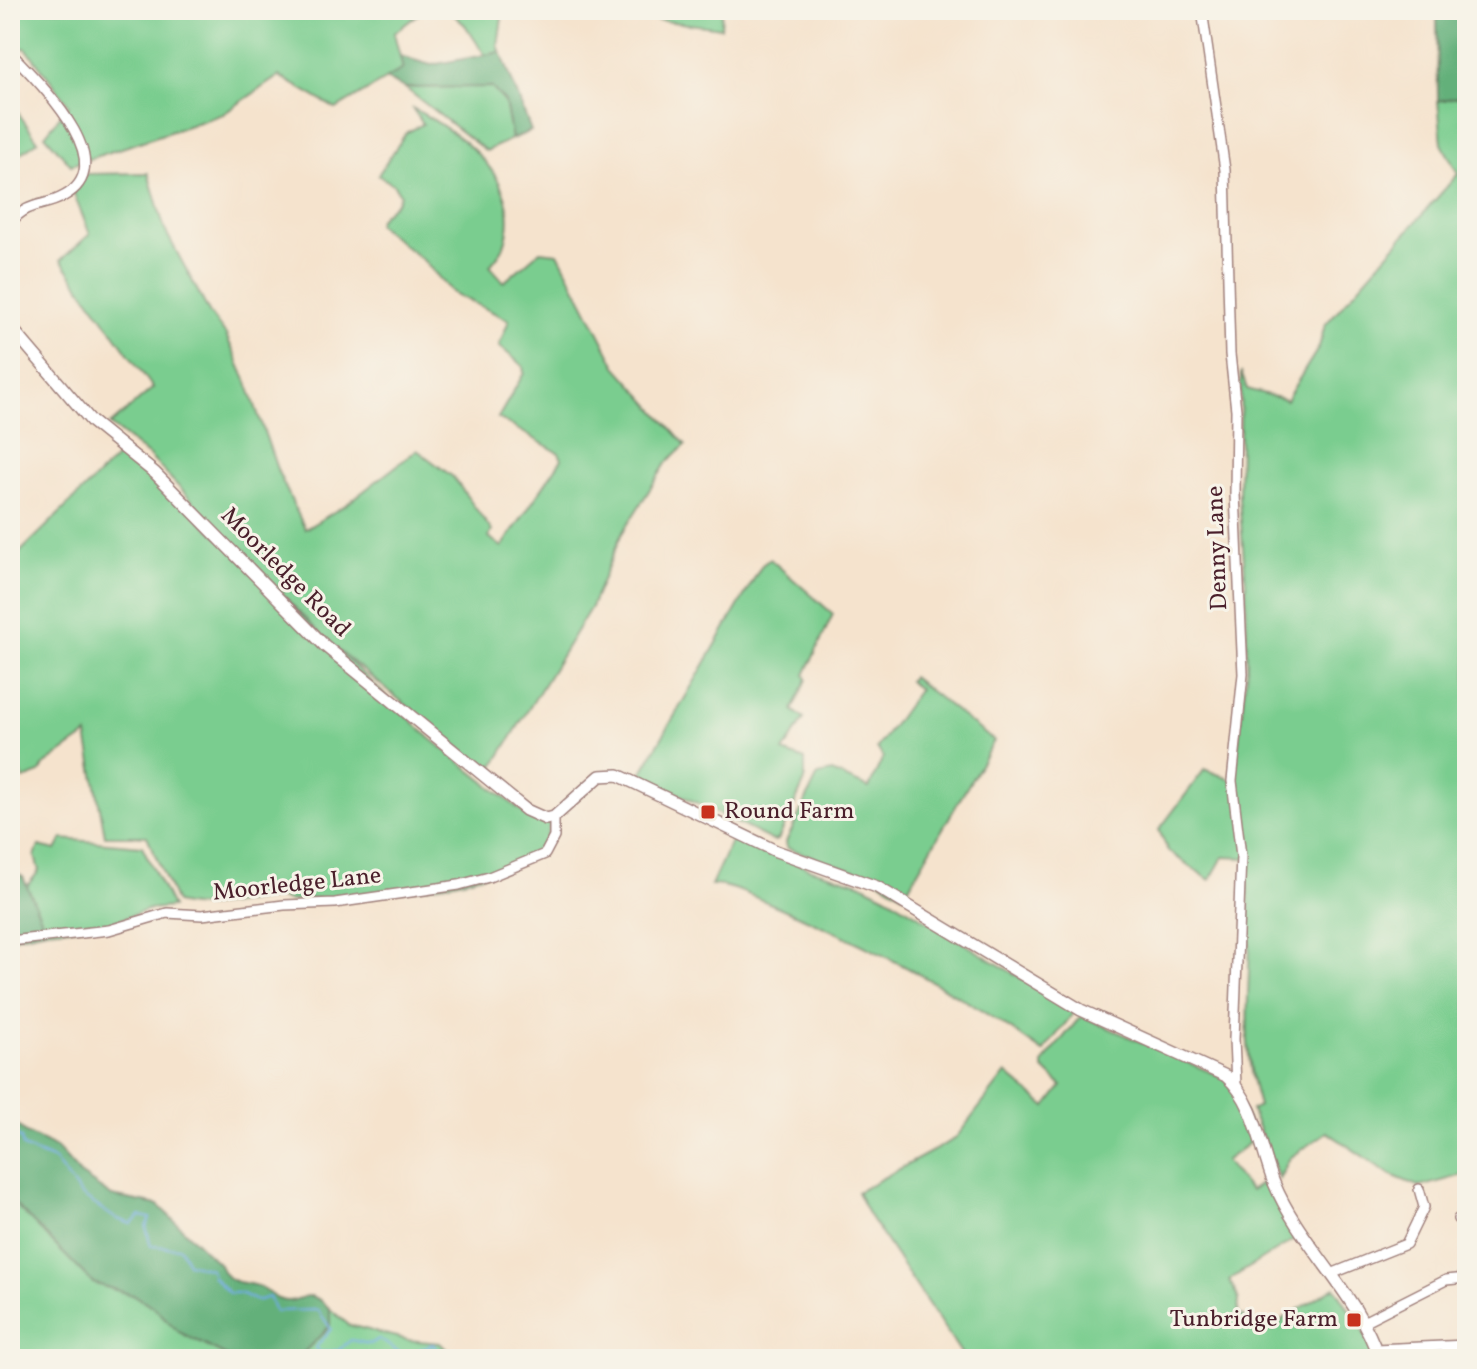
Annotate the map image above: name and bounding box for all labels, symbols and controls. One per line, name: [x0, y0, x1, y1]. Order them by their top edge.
street label: Denny Lane: [1199, 485, 1237, 611]
street label: Moorledge Road: [212, 500, 358, 646]
place label: Round Farm: [724, 795, 854, 829]
marker: Round Farm: [699, 803, 717, 821]
street label: Moorledge Lane: [211, 859, 383, 911]
place label: Tunbridge Farm: [1169, 1303, 1338, 1337]
marker: Tunbridge Farm: [1345, 1311, 1363, 1329]

